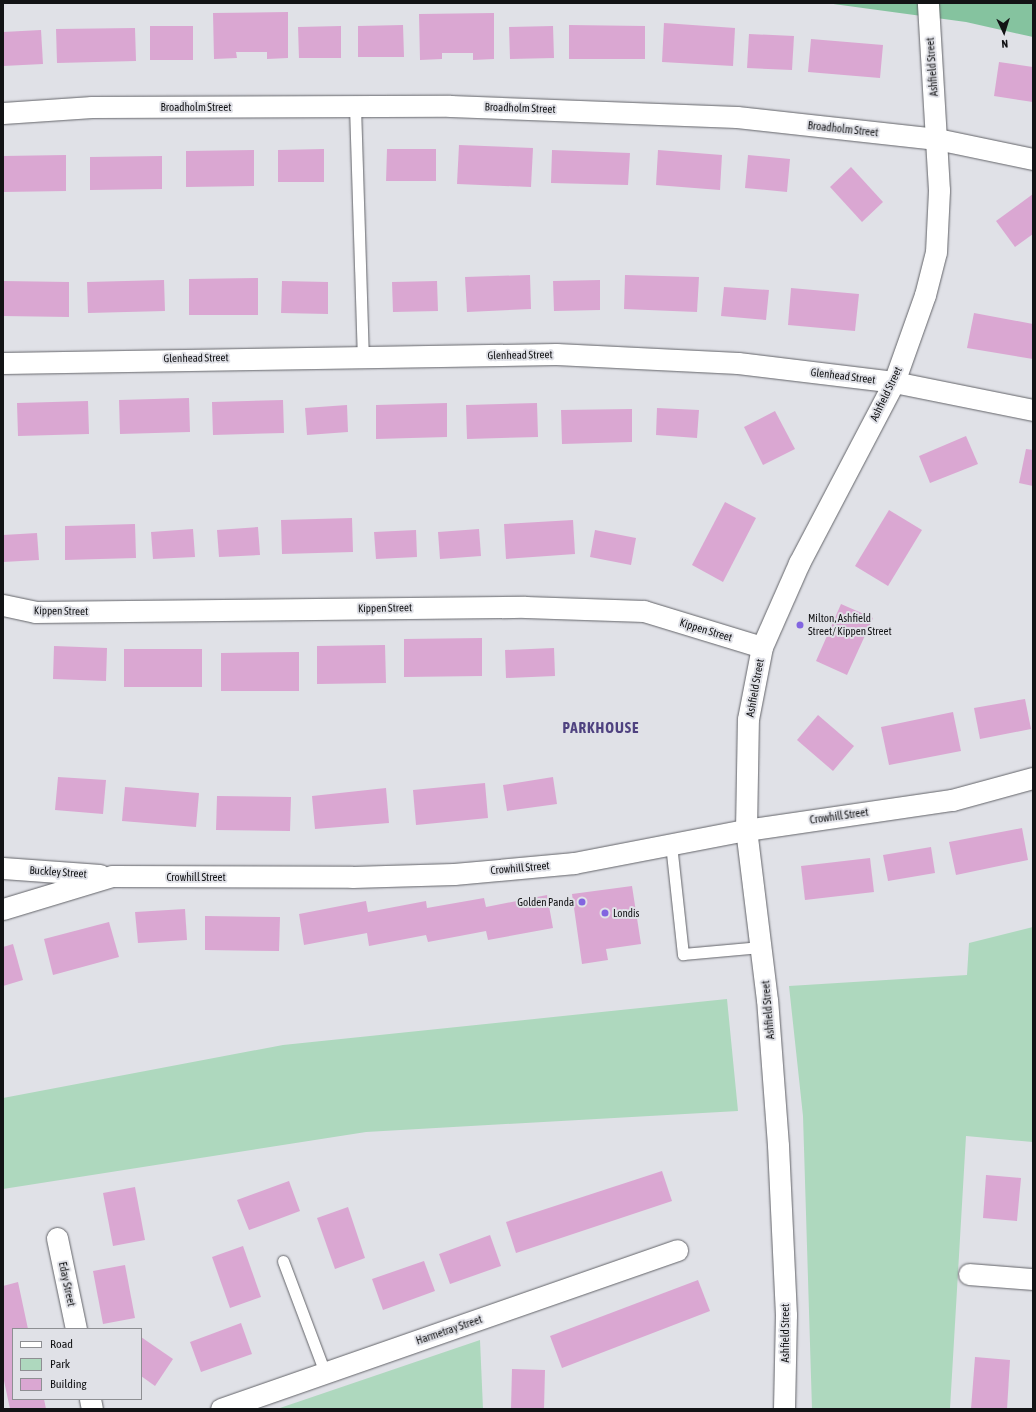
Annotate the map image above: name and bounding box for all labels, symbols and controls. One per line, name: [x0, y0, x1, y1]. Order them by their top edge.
north arrow: [984, 12, 1024, 52]
street label: Ashfield Street: [923, 37, 941, 97]
text: N: [1001, 38, 1008, 50]
street label: Broadholm Street: [161, 100, 231, 114]
street label: Broadholm Street: [484, 100, 556, 116]
street label: Broadholm Street: [807, 119, 879, 139]
street label: Glenhead Street: [487, 348, 553, 362]
street label: Glenhead Street: [163, 351, 229, 365]
street label: Glenhead Street: [810, 365, 876, 387]
street label: Ashfield Street: [867, 365, 905, 423]
street label: Kippen Street: [358, 601, 412, 615]
street label: Kippen Street: [34, 604, 88, 618]
place label: Milton, Ashfield Street/ Kippen Street: [808, 612, 892, 638]
street label: Kippen Street: [678, 616, 734, 644]
marker: Milton, Ashfield Street/ Kippen Street: [795, 620, 805, 630]
street label: Ashfield Street: [743, 658, 767, 718]
district label: PARKHOUSE: [563, 719, 639, 737]
street label: Crowhill Street: [809, 805, 869, 827]
street label: Crowhill Street: [490, 859, 550, 877]
street label: Buckley Street: [29, 863, 87, 881]
street label: Crowhill Street: [166, 870, 226, 884]
place label: Golden Panda: [517, 895, 574, 909]
marker: Golden Panda: [577, 897, 587, 907]
place label: Londis: [613, 906, 639, 920]
marker: Londis: [600, 908, 610, 918]
street label: Ashfield Street: [759, 980, 777, 1040]
street label: Eday Street: [56, 1261, 78, 1307]
street label: Ashfield Street: [778, 1304, 792, 1362]
street label: Harmetray Street: [414, 1313, 484, 1347]
legend: [12, 1328, 142, 1400]
text: Road: [50, 1337, 73, 1351]
text: Park: [50, 1357, 70, 1371]
text: Building: [50, 1377, 87, 1391]

